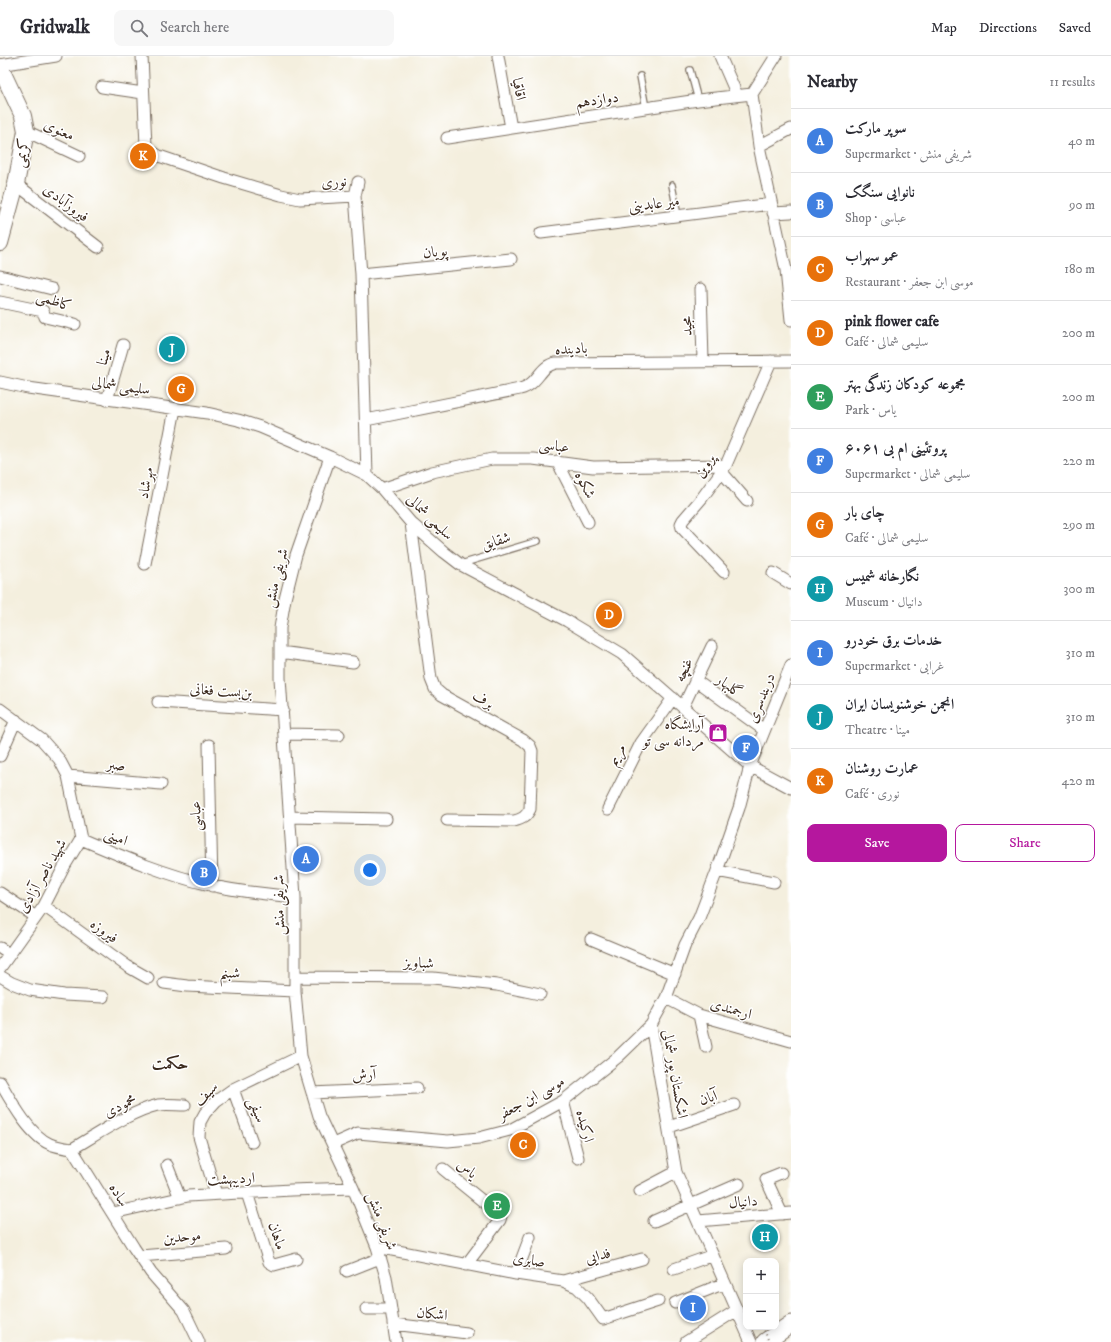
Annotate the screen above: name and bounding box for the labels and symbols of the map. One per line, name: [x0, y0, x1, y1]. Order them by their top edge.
street label: اقاقیا: [508, 76, 530, 102]
street label: دوازدهم: [574, 88, 620, 116]
street label: معنوی: [41, 115, 77, 145]
street label: کریمی: [10, 137, 35, 169]
pin: K: [130, 141, 156, 171]
street label: نوری: [321, 172, 347, 192]
street label: فیروزآبادی: [39, 180, 93, 226]
street label: میر عابدینی: [627, 191, 681, 217]
street label: پویان: [422, 241, 450, 264]
street label: کاظمی: [34, 286, 74, 317]
street label: مجید: [677, 316, 697, 336]
pin: J: [159, 334, 185, 364]
street label: بادینده: [554, 339, 588, 359]
street label: مینا: [92, 346, 116, 368]
street label: سلیمی شمالی: [90, 373, 151, 400]
pin: G: [168, 374, 194, 404]
street label: عباسی: [538, 435, 570, 458]
street label: پروین: [690, 449, 721, 482]
street label: مهرشاد: [134, 465, 158, 500]
street label: شکوه: [570, 468, 600, 502]
street label: سلیمی شمالی: [402, 490, 458, 545]
street label: شقایق: [479, 528, 513, 554]
street label: شریفی منش: [259, 546, 294, 610]
pin: D: [596, 600, 622, 630]
street label: غنچه: [670, 655, 698, 685]
street label: گلبهار: [710, 669, 746, 702]
street label: دربندسری: [742, 670, 780, 726]
street label: بن‌بست فغانی: [189, 679, 253, 703]
street label: برف: [469, 686, 498, 714]
place label: آرایشگاه مردانه سی تو: [641, 714, 706, 752]
shop icon: آرایشگاه مردانه سی تو: [707, 722, 729, 744]
pin: F: [733, 733, 759, 763]
street label: مریم: [603, 741, 633, 771]
street label: صبر: [104, 755, 126, 775]
street label: عباسی: [186, 801, 207, 831]
street label: امینی: [101, 824, 131, 851]
street label: شهید ناصر آزادی: [13, 836, 71, 916]
pin: A: [293, 844, 319, 874]
pin: B: [191, 858, 217, 888]
your location: [360, 860, 380, 880]
street label: شریفی منش: [269, 875, 290, 935]
street label: فیروزه: [86, 914, 122, 948]
street label: شباویز: [402, 953, 434, 973]
street label: شبنم: [219, 963, 241, 988]
street label: ارجمندی: [708, 994, 754, 1024]
street label: اشکستان پور شمالی: [657, 1028, 692, 1120]
district label: حکمت: [152, 1054, 188, 1074]
street label: آرش: [351, 1065, 378, 1085]
street label: موسی ابن جعفر: [492, 1072, 569, 1126]
street label: سیف: [190, 1078, 222, 1110]
street label: آبان: [696, 1086, 721, 1110]
street label: محمودی: [100, 1090, 140, 1122]
street label: سیفی: [243, 1095, 270, 1126]
street label: ارکیده: [572, 1108, 598, 1144]
pin: C: [510, 1130, 536, 1160]
street label: یاس: [453, 1155, 482, 1184]
street label: اردیبهشت: [206, 1168, 256, 1190]
street label: ساده: [105, 1180, 133, 1210]
street label: شریفی منش: [361, 1189, 402, 1253]
pin: E: [484, 1191, 510, 1221]
street label: دانیال: [728, 1191, 758, 1213]
street label: ماهان: [264, 1220, 290, 1252]
pin: H: [752, 1222, 778, 1252]
street label: موحدین: [162, 1226, 202, 1248]
street label: فدایی: [583, 1243, 613, 1269]
street label: صابری: [511, 1248, 547, 1272]
pin: I: [680, 1293, 706, 1323]
street label: اشکان: [416, 1303, 448, 1325]

